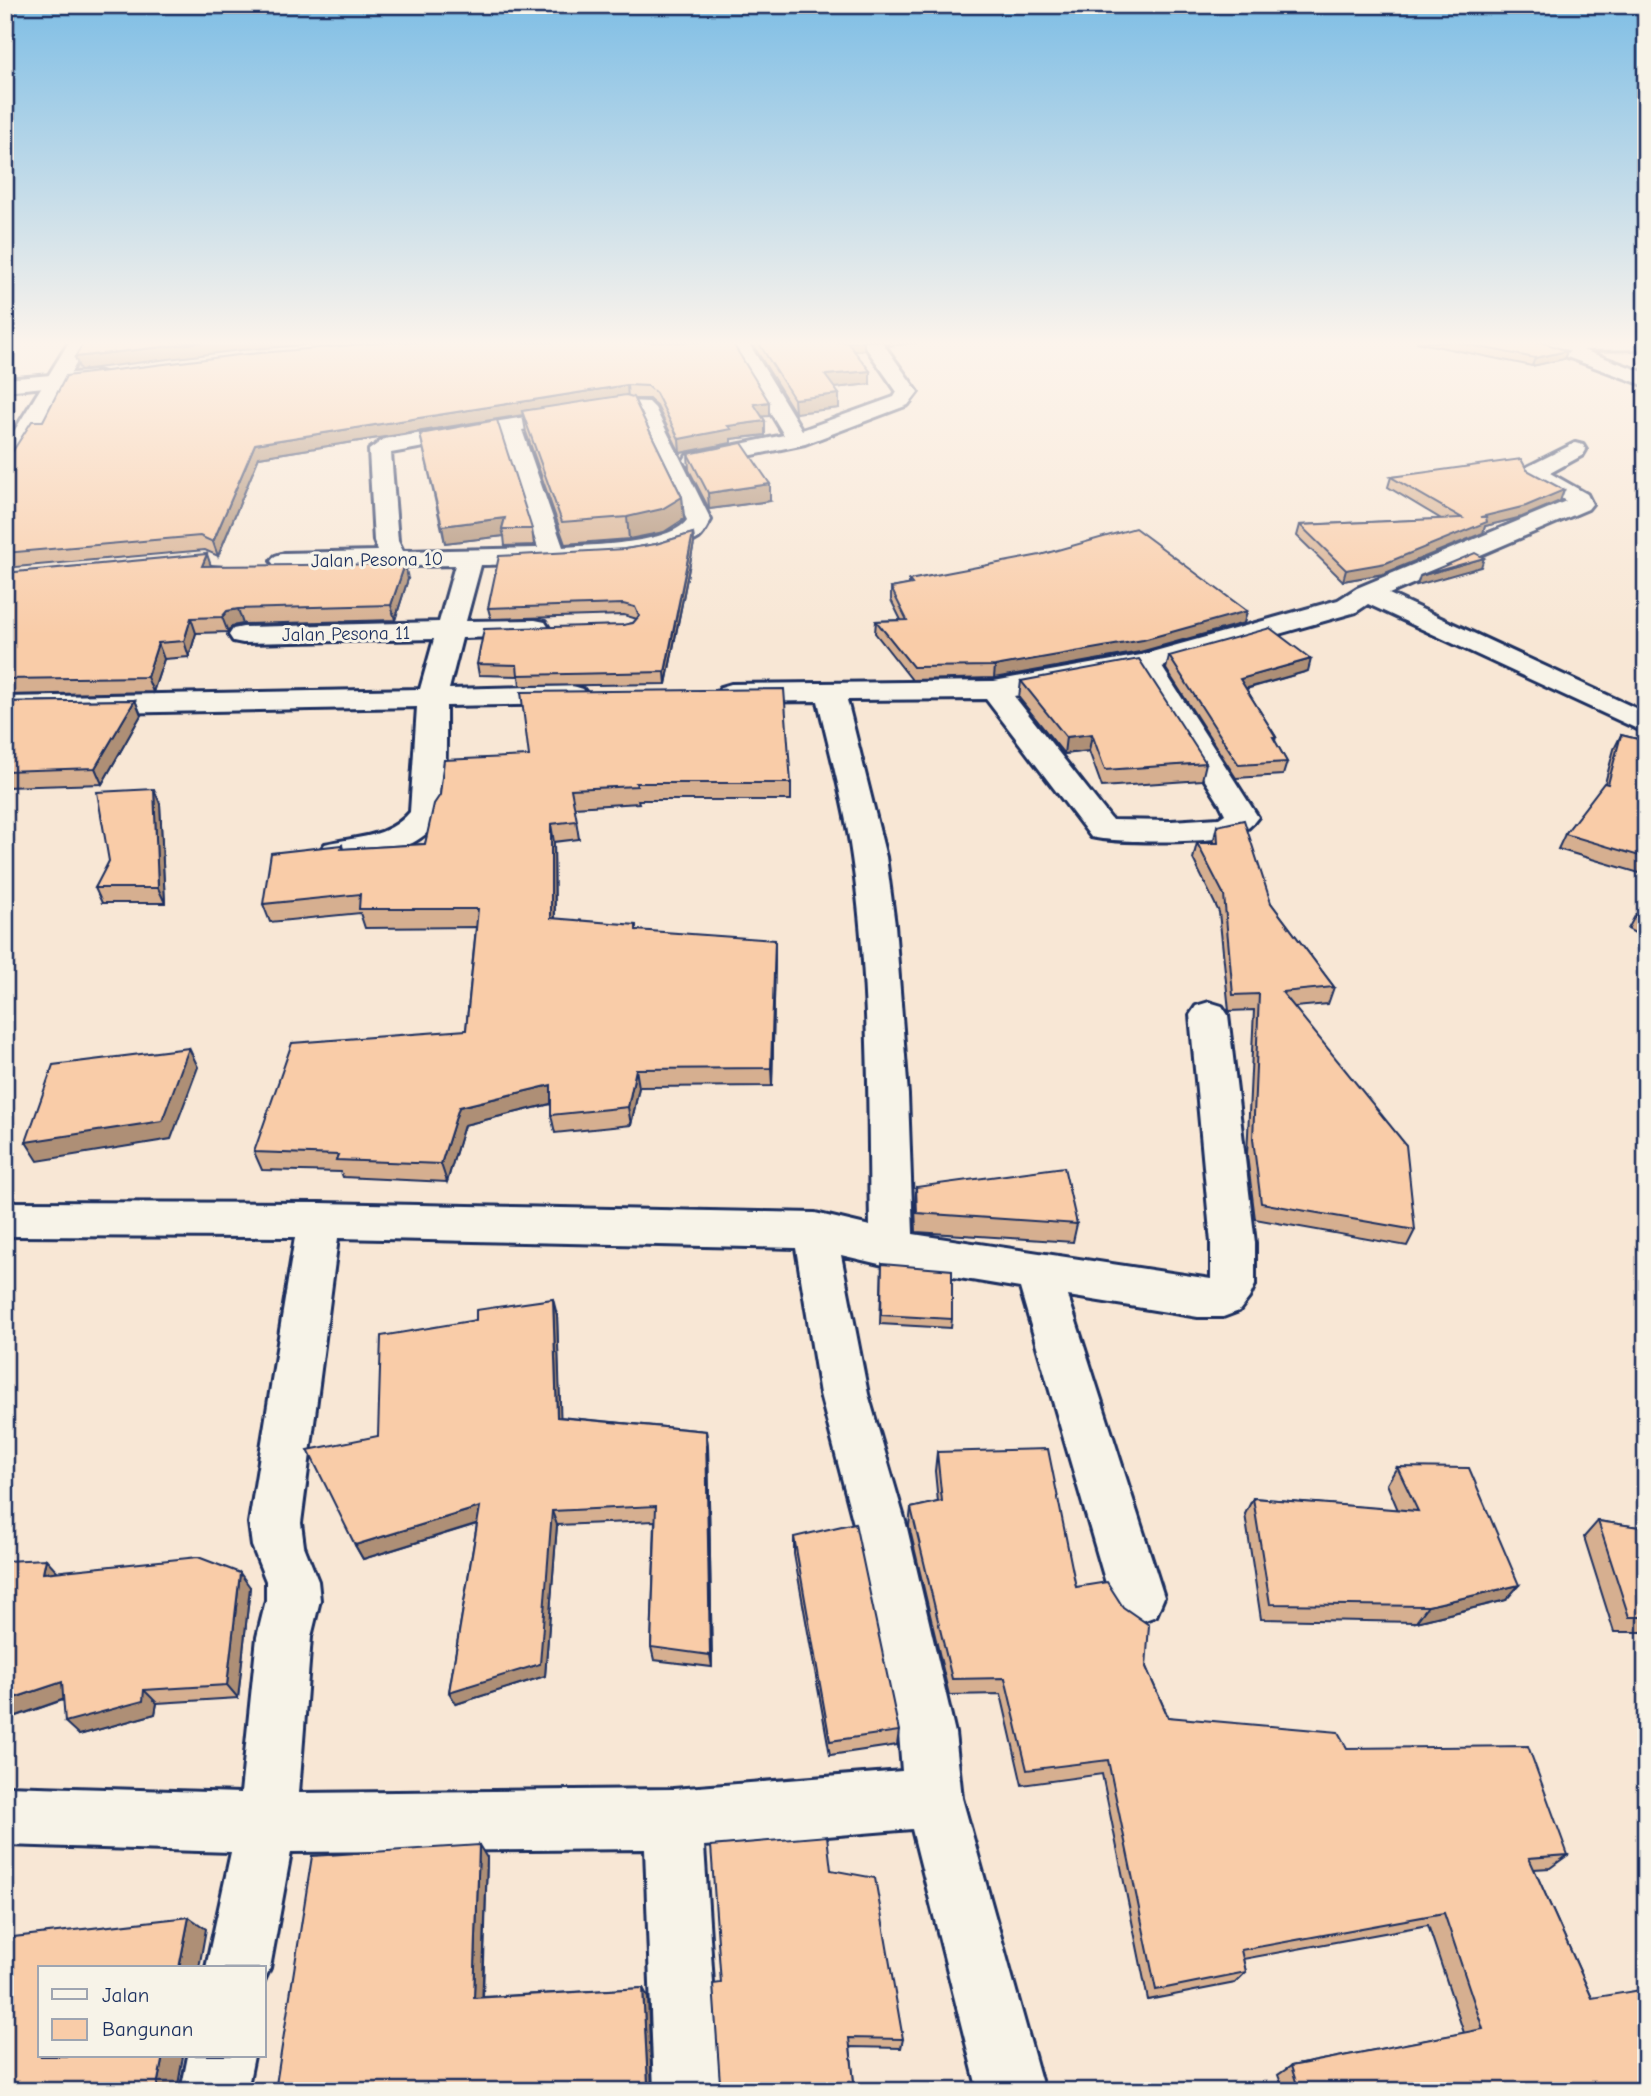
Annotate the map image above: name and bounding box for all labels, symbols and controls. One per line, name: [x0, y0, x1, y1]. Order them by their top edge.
street label: Jalan Pesona 10: [311, 548, 443, 572]
street label: Jalan Pesona 11: [282, 622, 410, 646]
legend: [38, 1966, 266, 2058]
text: Jalan: [102, 1983, 149, 2007]
text: Bangunan: [102, 2017, 193, 2041]

